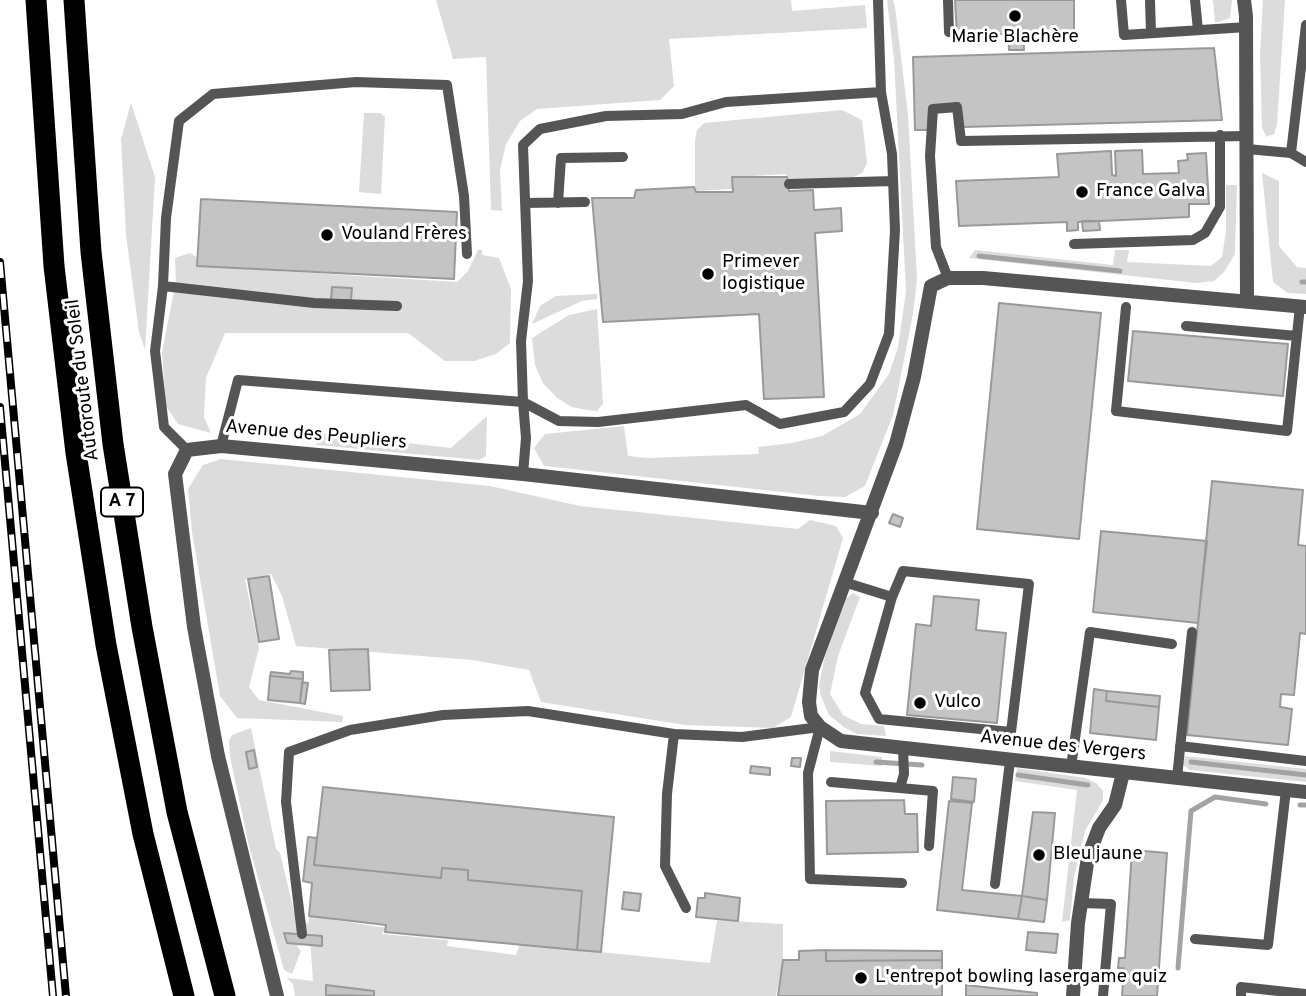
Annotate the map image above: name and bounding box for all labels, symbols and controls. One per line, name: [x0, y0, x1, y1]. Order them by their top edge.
marker: Marie Blachère: [1007, 8, 1023, 24]
place label: Marie Blachère: [951, 27, 1079, 49]
place label: France Galva: [1096, 181, 1205, 203]
marker: France Galva: [1074, 184, 1090, 200]
place label: Vouland Frères: [341, 224, 467, 246]
marker: Vouland Frères: [319, 227, 335, 243]
place label: Primever logistique: [722, 252, 805, 296]
marker: Primever logistique: [700, 266, 716, 282]
street label: Autoroute du Soleil: [63, 298, 105, 462]
street label: Avenue des Peupliers: [224, 417, 408, 455]
road number: A 7: [101, 488, 143, 516]
place label: Vulco: [934, 692, 981, 714]
marker: Vulco: [912, 695, 928, 711]
street label: Avenue des Vergers: [979, 727, 1147, 767]
place label: Bleu jaune: [1053, 844, 1143, 866]
marker: Bleu jaune: [1031, 847, 1047, 863]
place label: L'entrepot bowling lasergame quiz: [875, 967, 1167, 989]
marker: L'entrepot bowling lasergame quiz: [853, 970, 869, 986]

